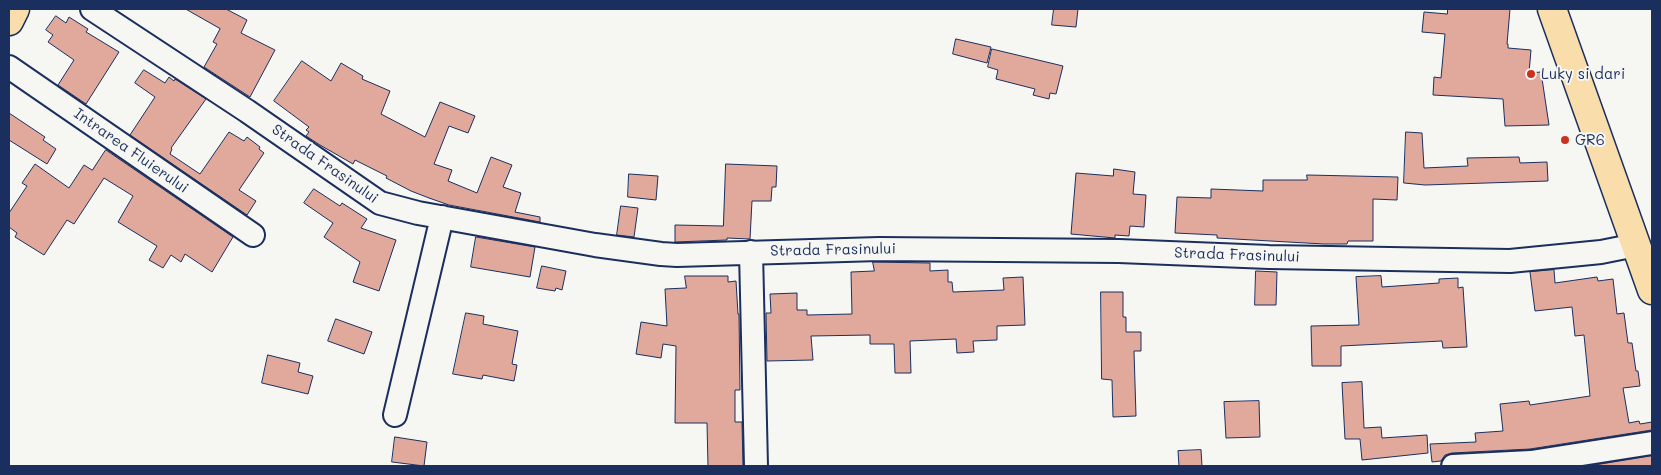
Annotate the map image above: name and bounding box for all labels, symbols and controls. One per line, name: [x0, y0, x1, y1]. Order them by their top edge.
place label: Luky si dari: [1541, 65, 1625, 83]
marker: Luky si dari: [1525, 68, 1537, 80]
street label: Intrarea Fluierului: [70, 105, 192, 197]
street label: Strada Frasinului: [268, 121, 382, 207]
place label: GR6: [1575, 131, 1605, 149]
marker: GR6: [1559, 134, 1571, 146]
street label: Strada Frasinului: [770, 240, 896, 260]
street label: Strada Frasinului: [1174, 244, 1300, 266]

